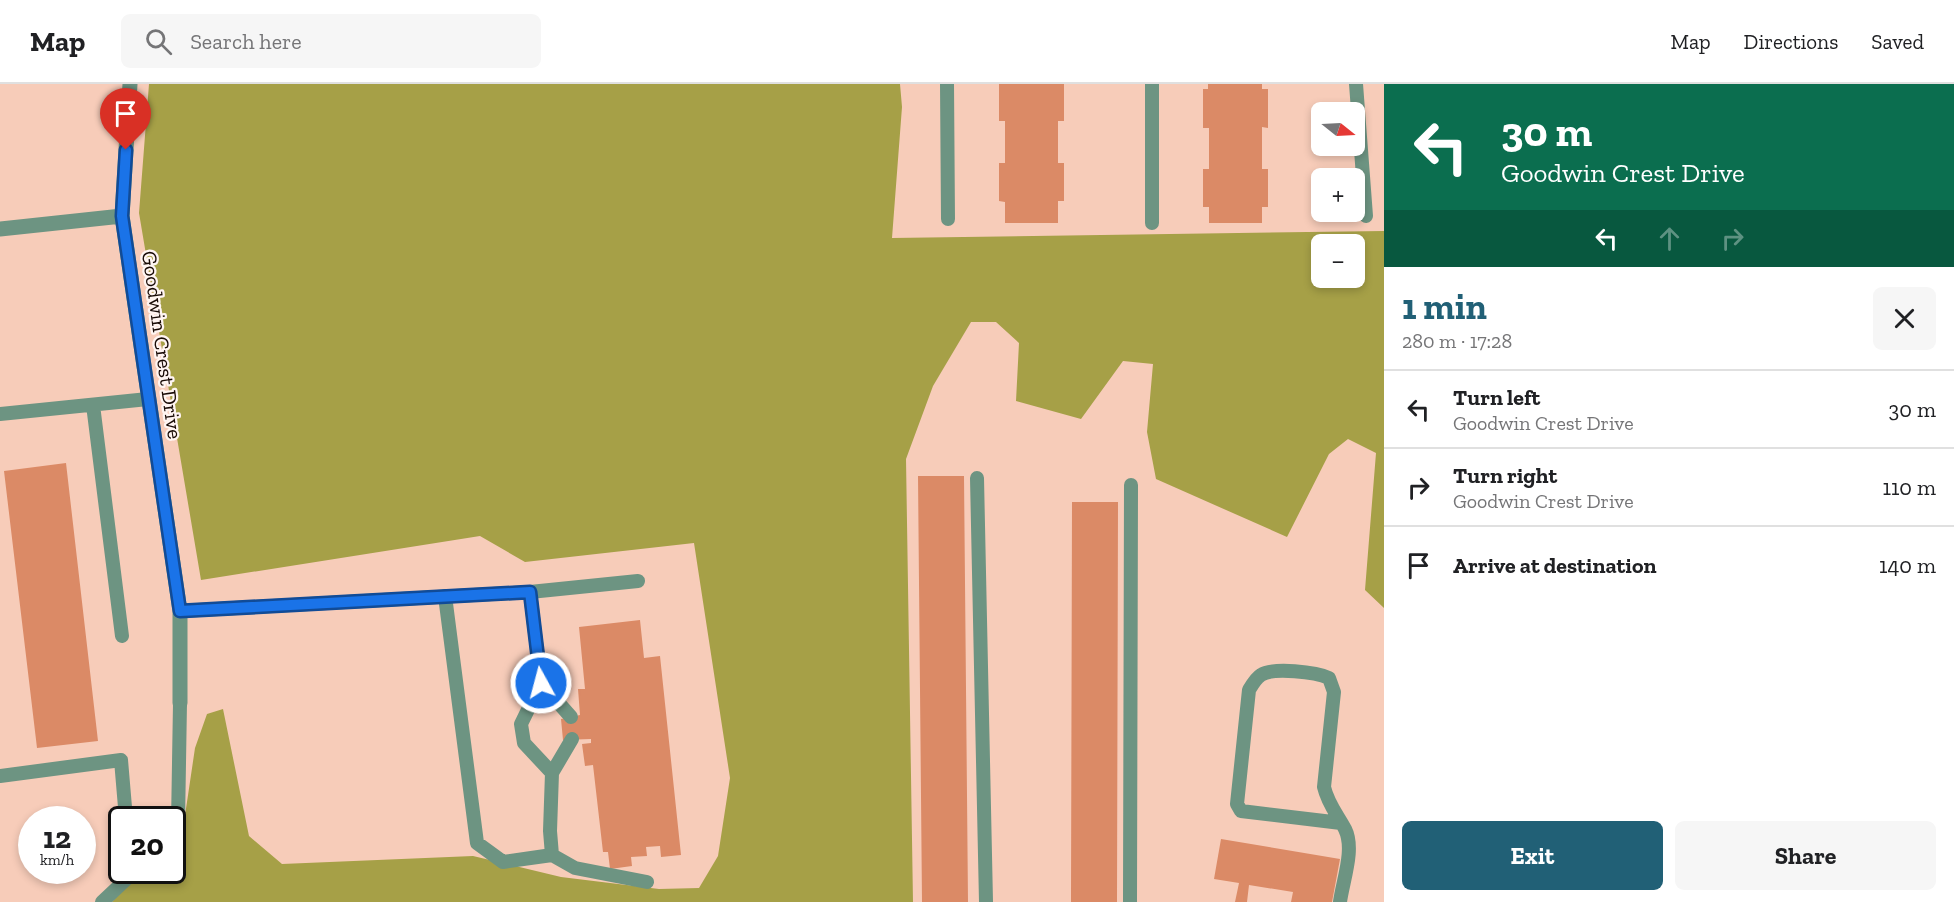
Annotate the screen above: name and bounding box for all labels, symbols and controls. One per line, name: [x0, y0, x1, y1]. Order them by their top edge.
search box: [121, 14, 541, 68]
text: Map: [30, 25, 85, 58]
icon: search: [142, 25, 175, 58]
text: Search here: [190, 28, 302, 55]
text: Map: [1671, 29, 1711, 54]
text: Directions: [1744, 29, 1838, 54]
text: Saved: [1871, 29, 1924, 54]
pin: [100, 88, 151, 150]
icon: arrive: [109, 97, 142, 130]
north arrow: [1311, 102, 1365, 156]
map controls: [1311, 102, 1365, 288]
text: 30 m: [1501, 106, 1592, 157]
icon: left: [1402, 108, 1480, 186]
text: Goodwin Crest Drive: [1501, 157, 1745, 189]
button: +: [1311, 168, 1365, 222]
icon: left: [1590, 222, 1623, 255]
icon: ahead: [1653, 222, 1686, 255]
icon: right: [1716, 222, 1749, 255]
button: −: [1311, 234, 1365, 288]
street label: Goodwin Crest Drive: [137, 249, 188, 441]
text: 1 min: [1402, 285, 1487, 328]
button: close: [1873, 287, 1936, 350]
text: 280 m · 17:28: [1402, 329, 1512, 353]
text: Turn left: [1453, 384, 1540, 411]
icon: left: [1402, 393, 1435, 426]
text: 30 m: [1889, 396, 1936, 423]
text: Goodwin Crest Drive: [1453, 411, 1634, 435]
text: Turn right: [1453, 462, 1557, 489]
icon: right: [1402, 471, 1435, 504]
text: 110 m: [1882, 474, 1936, 501]
text: Goodwin Crest Drive: [1453, 489, 1634, 513]
icon: arrive: [1402, 549, 1435, 582]
text: Arrive at destination: [1453, 552, 1656, 579]
text: 140 m: [1879, 552, 1936, 579]
position arrow: [509, 651, 573, 715]
speed limit sign: 20: [108, 806, 186, 884]
text: 12: [43, 820, 71, 856]
button: Exit: [1402, 821, 1663, 890]
button: Share: [1675, 821, 1936, 890]
text: km/h: [40, 851, 74, 869]

